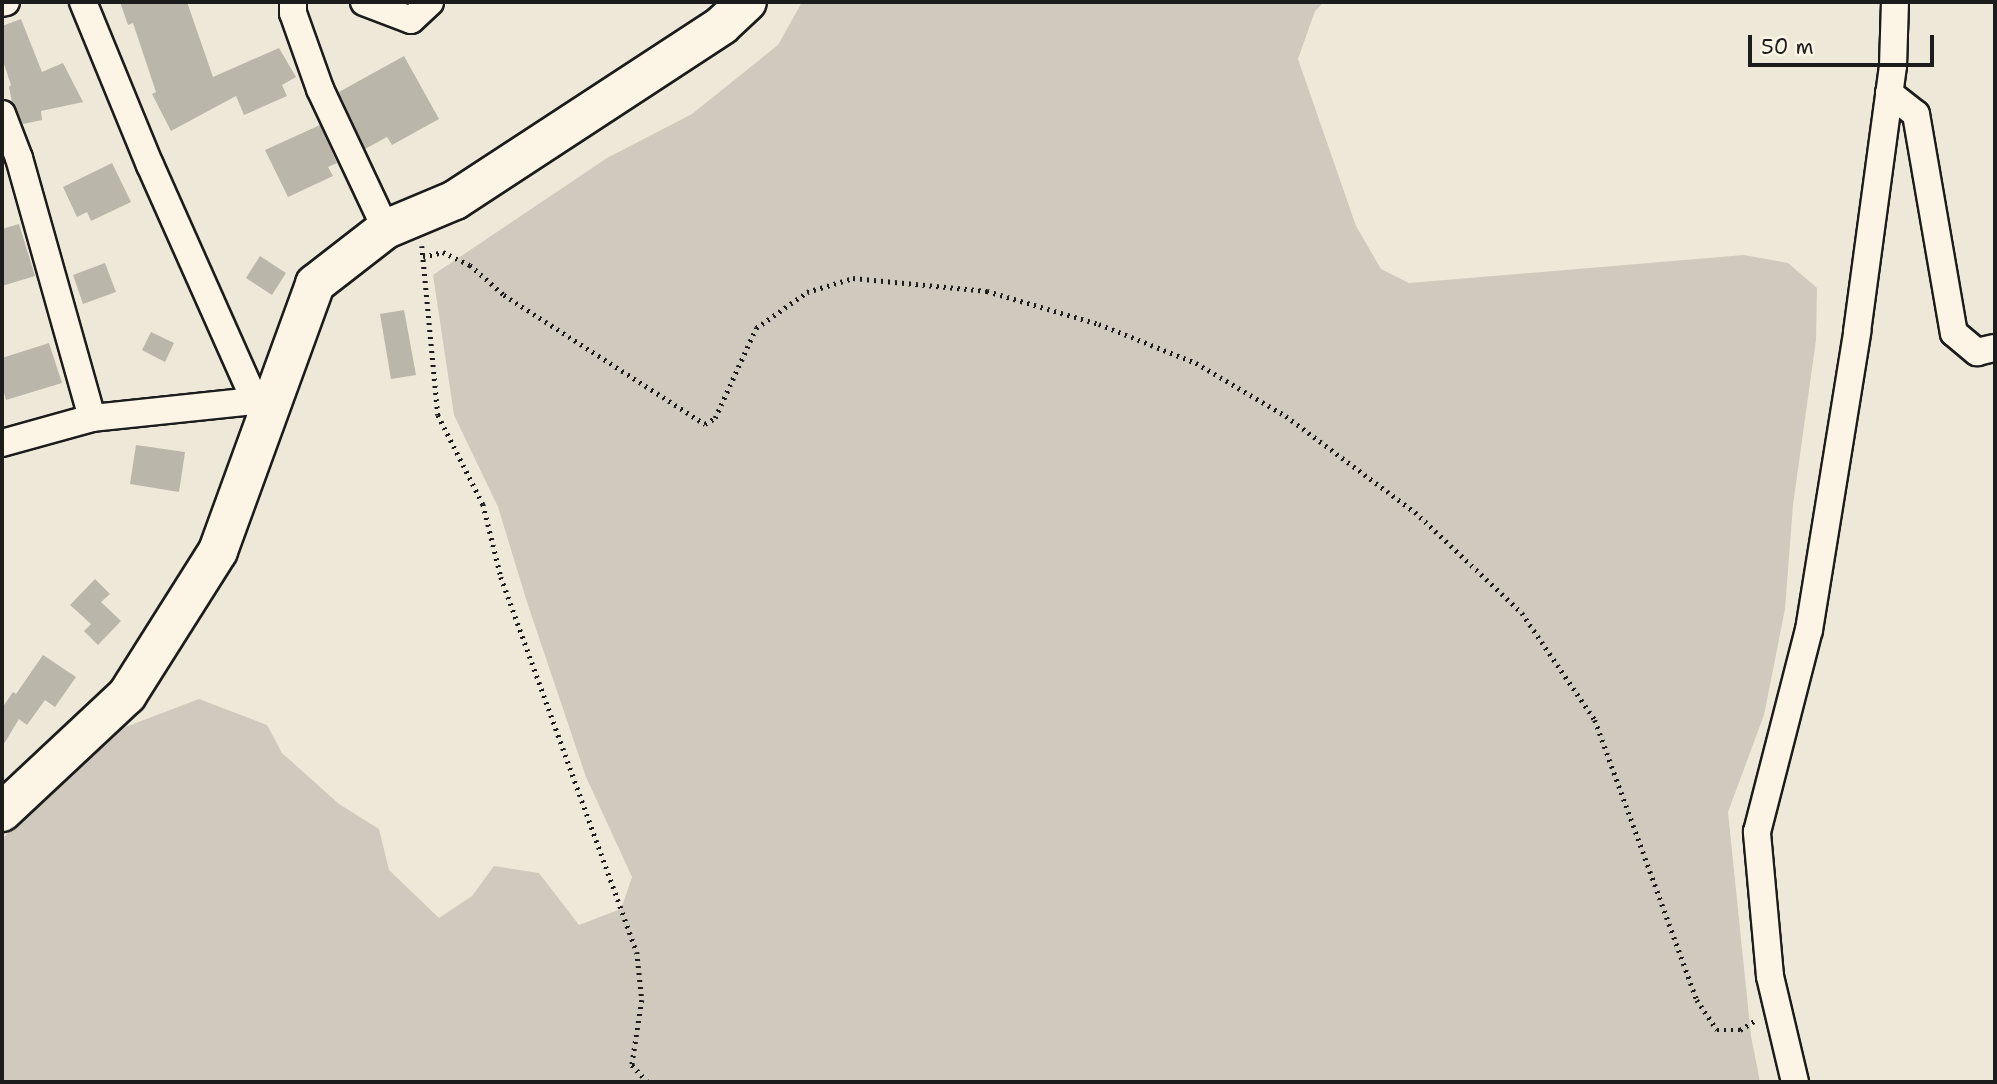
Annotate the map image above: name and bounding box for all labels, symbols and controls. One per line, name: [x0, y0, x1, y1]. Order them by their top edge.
scale bar: [1752, 21, 1938, 65]
text: 50 m: [1761, 33, 1814, 61]

